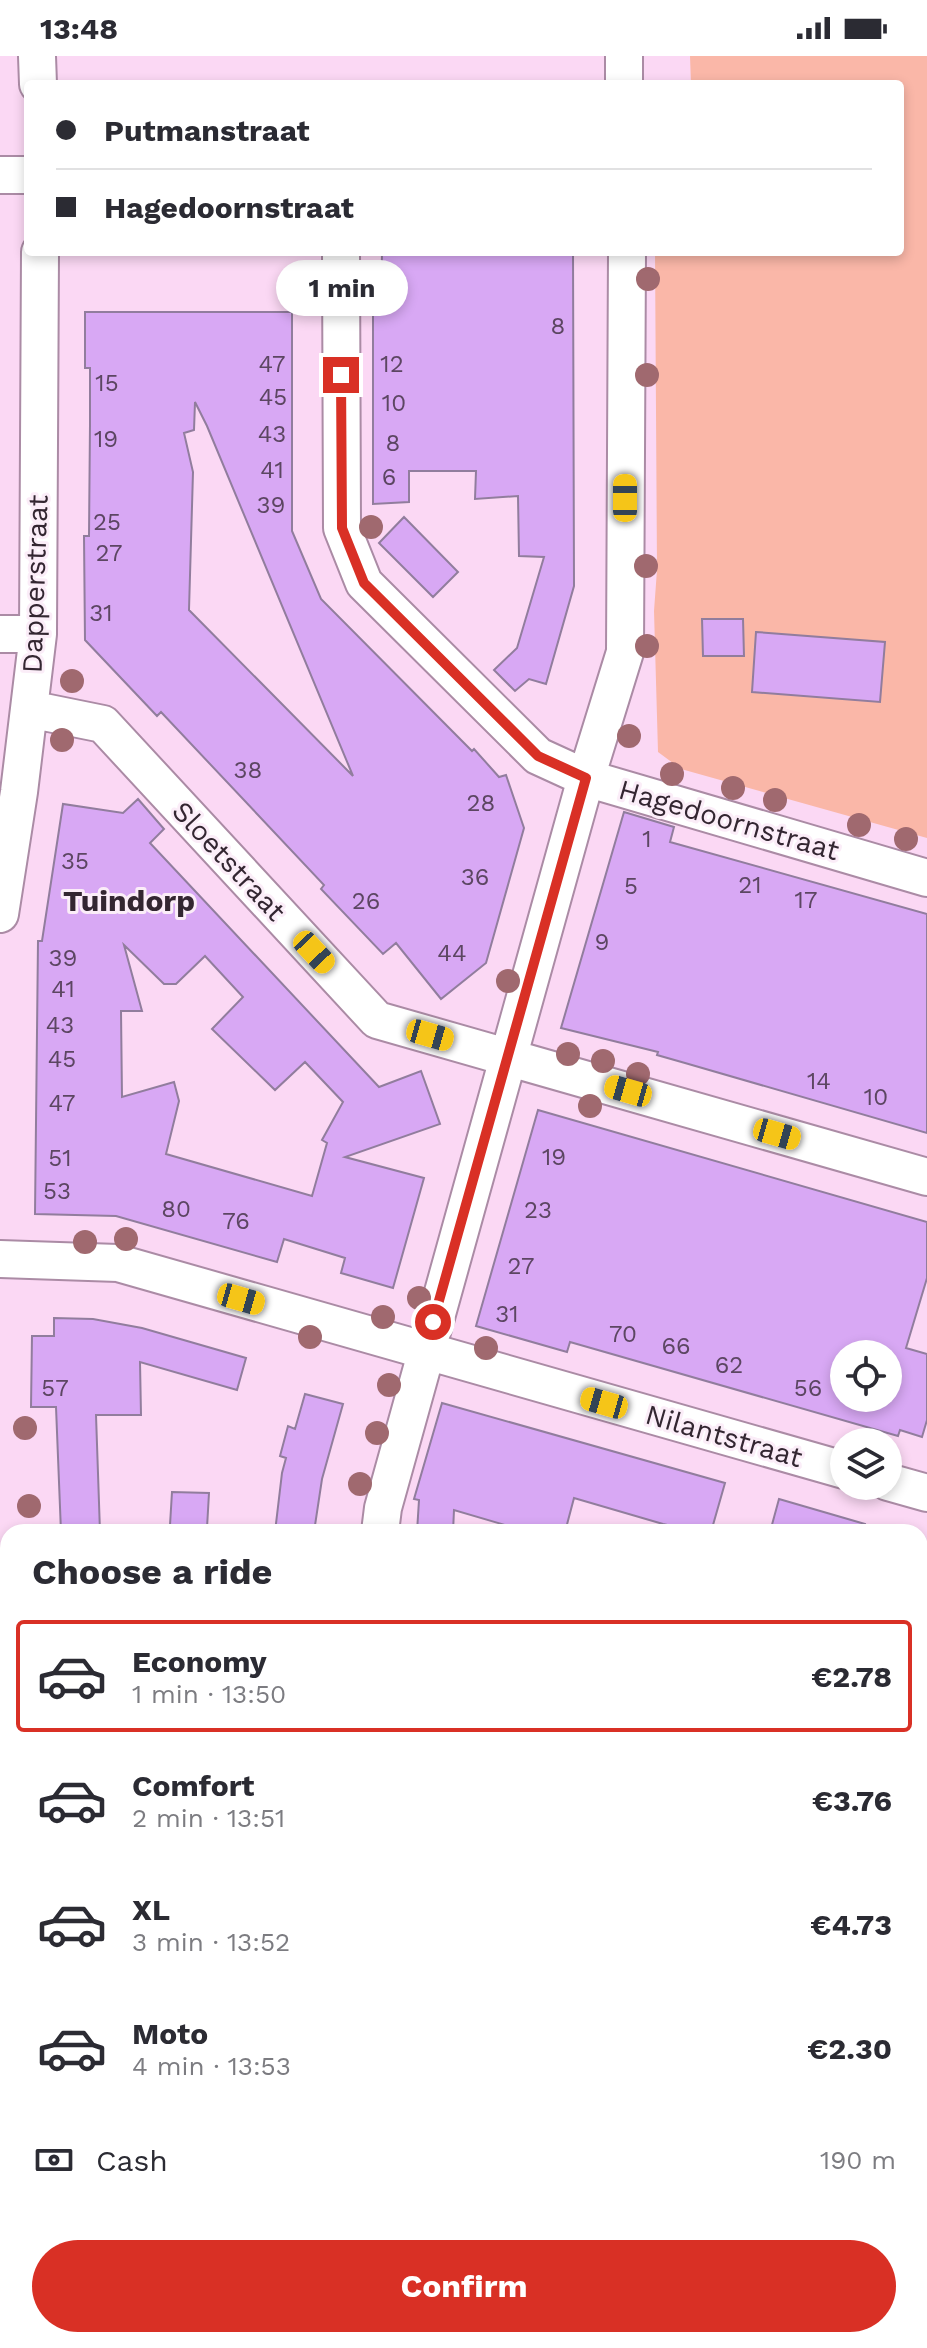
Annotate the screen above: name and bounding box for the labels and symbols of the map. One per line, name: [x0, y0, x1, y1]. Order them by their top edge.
callout: 1 min: [275, 259, 407, 315]
house number: 8: [551, 312, 565, 340]
house number: 47: [259, 350, 285, 378]
house number: 12: [380, 350, 404, 378]
route end: [323, 357, 359, 393]
house number: 15: [95, 369, 119, 397]
house number: 45: [259, 383, 287, 411]
house number: 10: [382, 389, 406, 417]
house number: 43: [258, 420, 286, 448]
house number: 19: [94, 425, 118, 453]
house number: 8: [386, 429, 400, 457]
house number: 41: [260, 456, 284, 484]
house number: 6: [382, 463, 396, 491]
car: [613, 474, 637, 522]
house number: 39: [257, 491, 285, 519]
street label: Dapperstraat: [15, 494, 55, 674]
house number: 25: [93, 508, 121, 536]
house number: 27: [96, 539, 122, 567]
house number: 31: [89, 599, 113, 627]
house number: 38: [234, 756, 262, 784]
street label: Hagedoornstraat: [615, 773, 843, 867]
house number: 28: [467, 789, 495, 817]
street label: Sloetstraat: [165, 794, 293, 928]
house number: 1: [642, 825, 652, 853]
house number: 35: [61, 847, 89, 875]
house number: 36: [461, 863, 489, 891]
house number: 21: [738, 871, 762, 899]
house number: 5: [624, 872, 638, 900]
district label: Tuindorp: [63, 883, 195, 918]
house number: 17: [795, 886, 817, 914]
house number: 26: [352, 887, 380, 915]
car: [289, 926, 339, 978]
house number: 9: [595, 928, 609, 956]
house number: 44: [437, 939, 467, 967]
house number: 39: [49, 944, 77, 972]
house number: 41: [51, 975, 75, 1003]
house number: 43: [46, 1011, 74, 1039]
car: [404, 1017, 456, 1053]
house number: 45: [48, 1045, 76, 1073]
house number: 14: [807, 1067, 831, 1095]
car: [602, 1073, 654, 1109]
house number: 10: [864, 1083, 888, 1111]
house number: 47: [49, 1089, 75, 1117]
car: [751, 1116, 803, 1152]
house number: 19: [542, 1143, 566, 1171]
house number: 51: [48, 1144, 72, 1172]
house number: 53: [43, 1177, 71, 1205]
house number: 80: [161, 1195, 191, 1223]
house number: 23: [524, 1196, 552, 1224]
house number: 76: [222, 1207, 250, 1235]
house number: 27: [508, 1252, 534, 1280]
car: [215, 1281, 267, 1317]
house number: 31: [495, 1300, 519, 1328]
route start: [415, 1304, 451, 1340]
house number: 70: [609, 1320, 637, 1348]
house number: 66: [661, 1332, 691, 1360]
house number: 62: [715, 1351, 743, 1379]
house number: 57: [41, 1374, 69, 1402]
house number: 56: [794, 1374, 822, 1402]
car: [578, 1385, 630, 1421]
street label: Nilantstraat: [642, 1398, 807, 1474]

